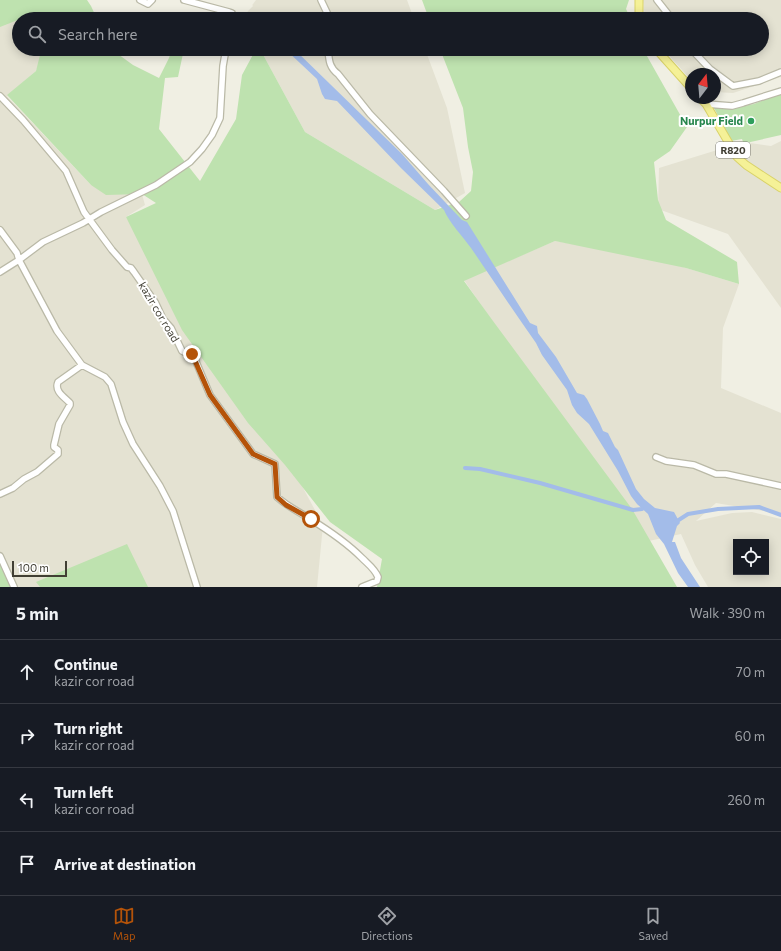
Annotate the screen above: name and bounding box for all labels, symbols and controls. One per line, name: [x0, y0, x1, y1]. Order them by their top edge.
search box: [12, 12, 769, 56]
icon: search: [26, 23, 48, 45]
text: Search here: [58, 25, 137, 43]
north arrow: [685, 68, 721, 104]
place label: Nurpur Field: [680, 114, 743, 127]
marker: Nurpur Field: [746, 116, 756, 126]
road number: R820: [716, 142, 750, 158]
street label: kazir cor road: [136, 279, 182, 344]
route end: [183, 345, 201, 363]
route start: [302, 510, 320, 528]
map controls: [733, 539, 769, 575]
button: locate: [733, 539, 769, 575]
scale bar: [12, 559, 67, 578]
text: 100 m: [18, 561, 49, 574]
text: 5 min: [16, 603, 59, 624]
text: Walk · 390 m: [690, 605, 765, 621]
text: Continue: [54, 655, 118, 673]
icon: ahead: [16, 661, 38, 683]
text: 70 m: [736, 664, 765, 680]
text: kazir cor road: [54, 673, 134, 689]
text: Turn right: [54, 719, 123, 737]
icon: right: [16, 725, 38, 747]
text: 60 m: [735, 728, 765, 744]
text: kazir cor road: [54, 737, 134, 753]
text: Turn left: [54, 783, 113, 801]
icon: left: [16, 789, 38, 811]
text: 260 m: [728, 792, 765, 808]
text: kazir cor road: [54, 801, 134, 817]
icon: arrive: [16, 853, 38, 875]
text: Arrive at destination: [54, 855, 196, 873]
tab: Map: [113, 905, 136, 942]
tab: Directions: [361, 905, 413, 942]
tab: Saved: [638, 905, 668, 942]

